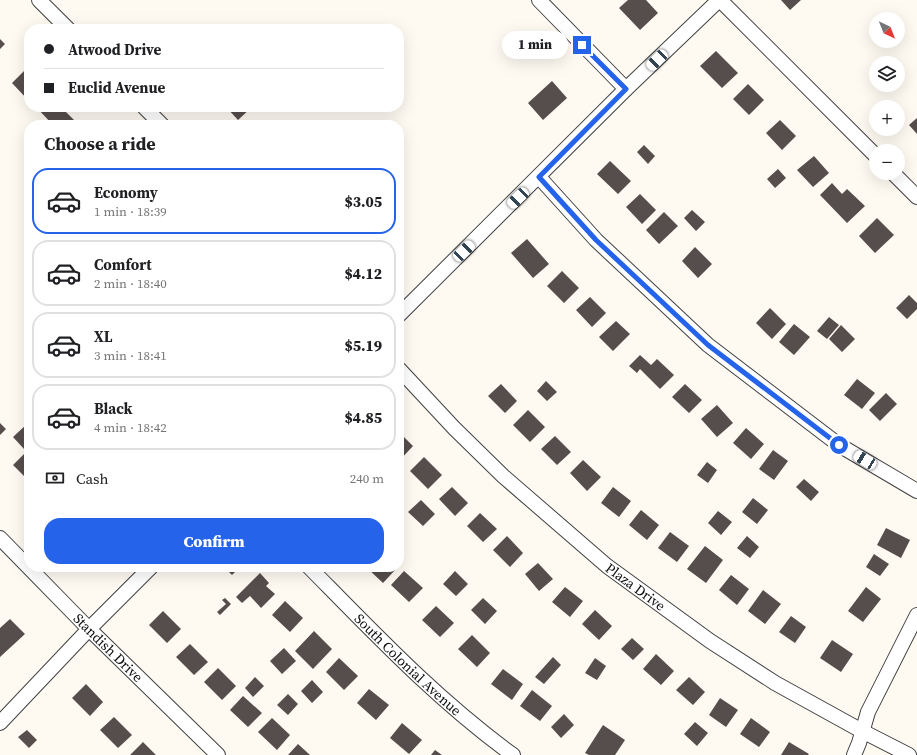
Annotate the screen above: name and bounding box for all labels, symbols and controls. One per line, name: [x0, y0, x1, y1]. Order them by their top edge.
north arrow: [869, 12, 905, 48]
map controls: [869, 12, 905, 180]
callout: 1 min: [502, 31, 568, 59]
text: 1 min: [518, 36, 552, 53]
route end: [573, 36, 591, 54]
text: Atwood Drive: [68, 39, 161, 60]
car: [644, 47, 670, 73]
button: layers: [869, 56, 905, 92]
text: Euclid Avenue: [68, 77, 165, 98]
button: +: [869, 100, 905, 136]
text: Choose a ride: [44, 131, 156, 156]
button: −: [869, 144, 905, 180]
text: Economy: [94, 182, 158, 203]
icon: car: [46, 183, 82, 219]
car: [505, 185, 531, 211]
text: $3.05: [344, 191, 382, 212]
text: 1 min · 18:39: [94, 203, 167, 220]
car: [451, 238, 477, 264]
text: Comfort: [94, 254, 152, 275]
icon: car: [46, 255, 82, 291]
text: $4.12: [344, 263, 382, 284]
text: 2 min · 18:40: [94, 275, 167, 292]
text: XL: [94, 326, 113, 347]
icon: car: [46, 327, 82, 363]
text: $5.19: [344, 335, 382, 356]
text: 3 min · 18:41: [94, 347, 167, 364]
text: Black: [94, 398, 133, 419]
icon: car: [46, 399, 82, 435]
text: $4.85: [344, 407, 382, 428]
text: 4 min · 18:42: [94, 419, 167, 436]
route start: [830, 436, 848, 454]
car: [852, 449, 878, 471]
icon: cash: [44, 467, 66, 489]
text: Cash: [76, 468, 108, 489]
text: 240 m: [350, 470, 384, 487]
button: Confirm: [44, 518, 384, 564]
street label: Plaza Drive: [601, 558, 670, 615]
street label: Standish Drive: [69, 609, 148, 687]
street label: South Colonial Avenue: [350, 609, 466, 720]

